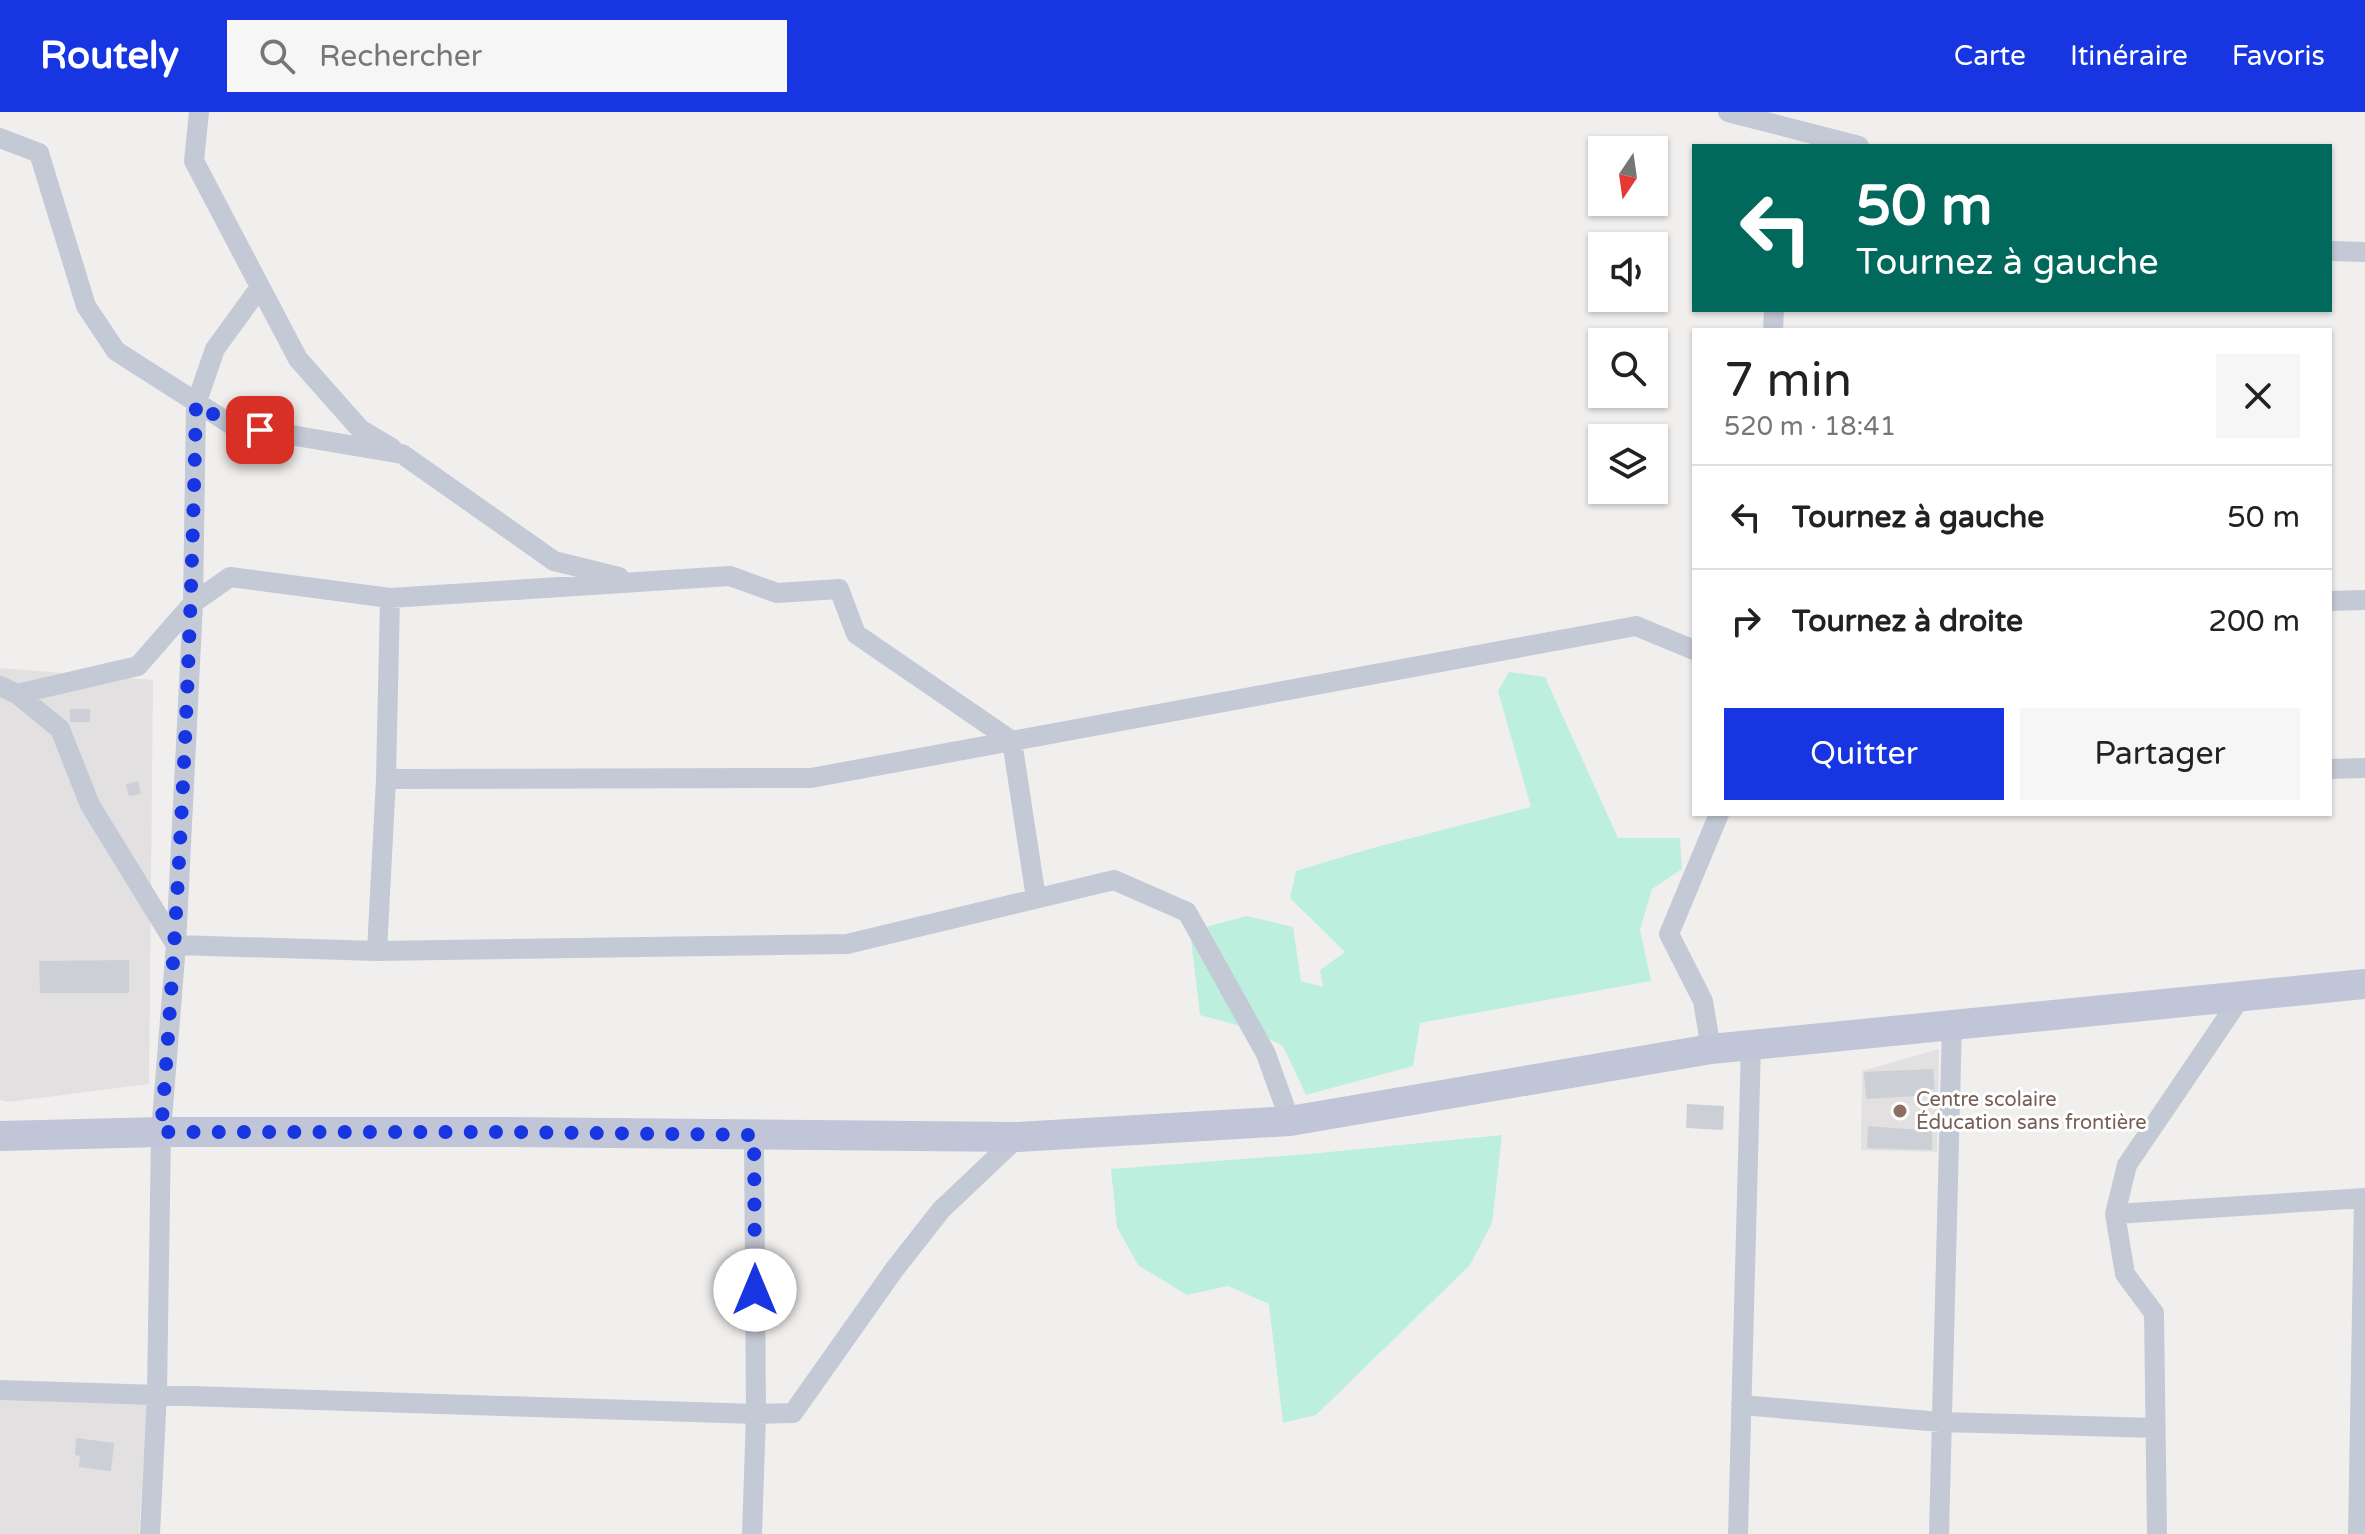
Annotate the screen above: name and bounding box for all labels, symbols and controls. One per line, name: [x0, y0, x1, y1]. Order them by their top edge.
search box: [227, 20, 787, 92]
text: Routely: [40, 33, 179, 79]
icon: search: [255, 34, 299, 78]
text: Rechercher: [319, 38, 482, 75]
text: Carte: [1954, 39, 2026, 73]
text: Itinéraire: [2070, 39, 2188, 73]
text: Favoris: [2232, 39, 2325, 73]
north arrow: [1588, 136, 1668, 216]
map controls: [1588, 136, 1668, 504]
text: 50 m: [1856, 173, 1992, 240]
icon: left: [1724, 176, 1828, 280]
button: sound: [1588, 232, 1668, 312]
text: Tournez à gauche: [1856, 241, 2159, 284]
button: search: [1588, 328, 1668, 408]
text: 7 min: [1724, 352, 1852, 410]
button: close: [2216, 354, 2300, 438]
pin: [226, 396, 294, 464]
icon: arrive: [238, 408, 282, 452]
text: 520 m · 18:41: [1724, 411, 1896, 442]
button: layers: [1588, 424, 1668, 504]
icon: left: [1724, 495, 1768, 539]
text: Tournez à gauche: [1792, 499, 2044, 536]
text: 50 m: [2227, 499, 2300, 536]
icon: right: [1724, 599, 1768, 643]
text: Tournez à droite: [1792, 603, 2023, 640]
text: 200 m: [2208, 603, 2300, 640]
button: Quitter: [1724, 708, 2004, 800]
button: Partager: [2020, 708, 2300, 800]
place label: Centre scolaire Éducation sans frontière: [1916, 1088, 2147, 1135]
marker: Centre scolaire Éducation sans frontière: [1891, 1102, 1909, 1120]
position arrow: [713, 1248, 797, 1332]

